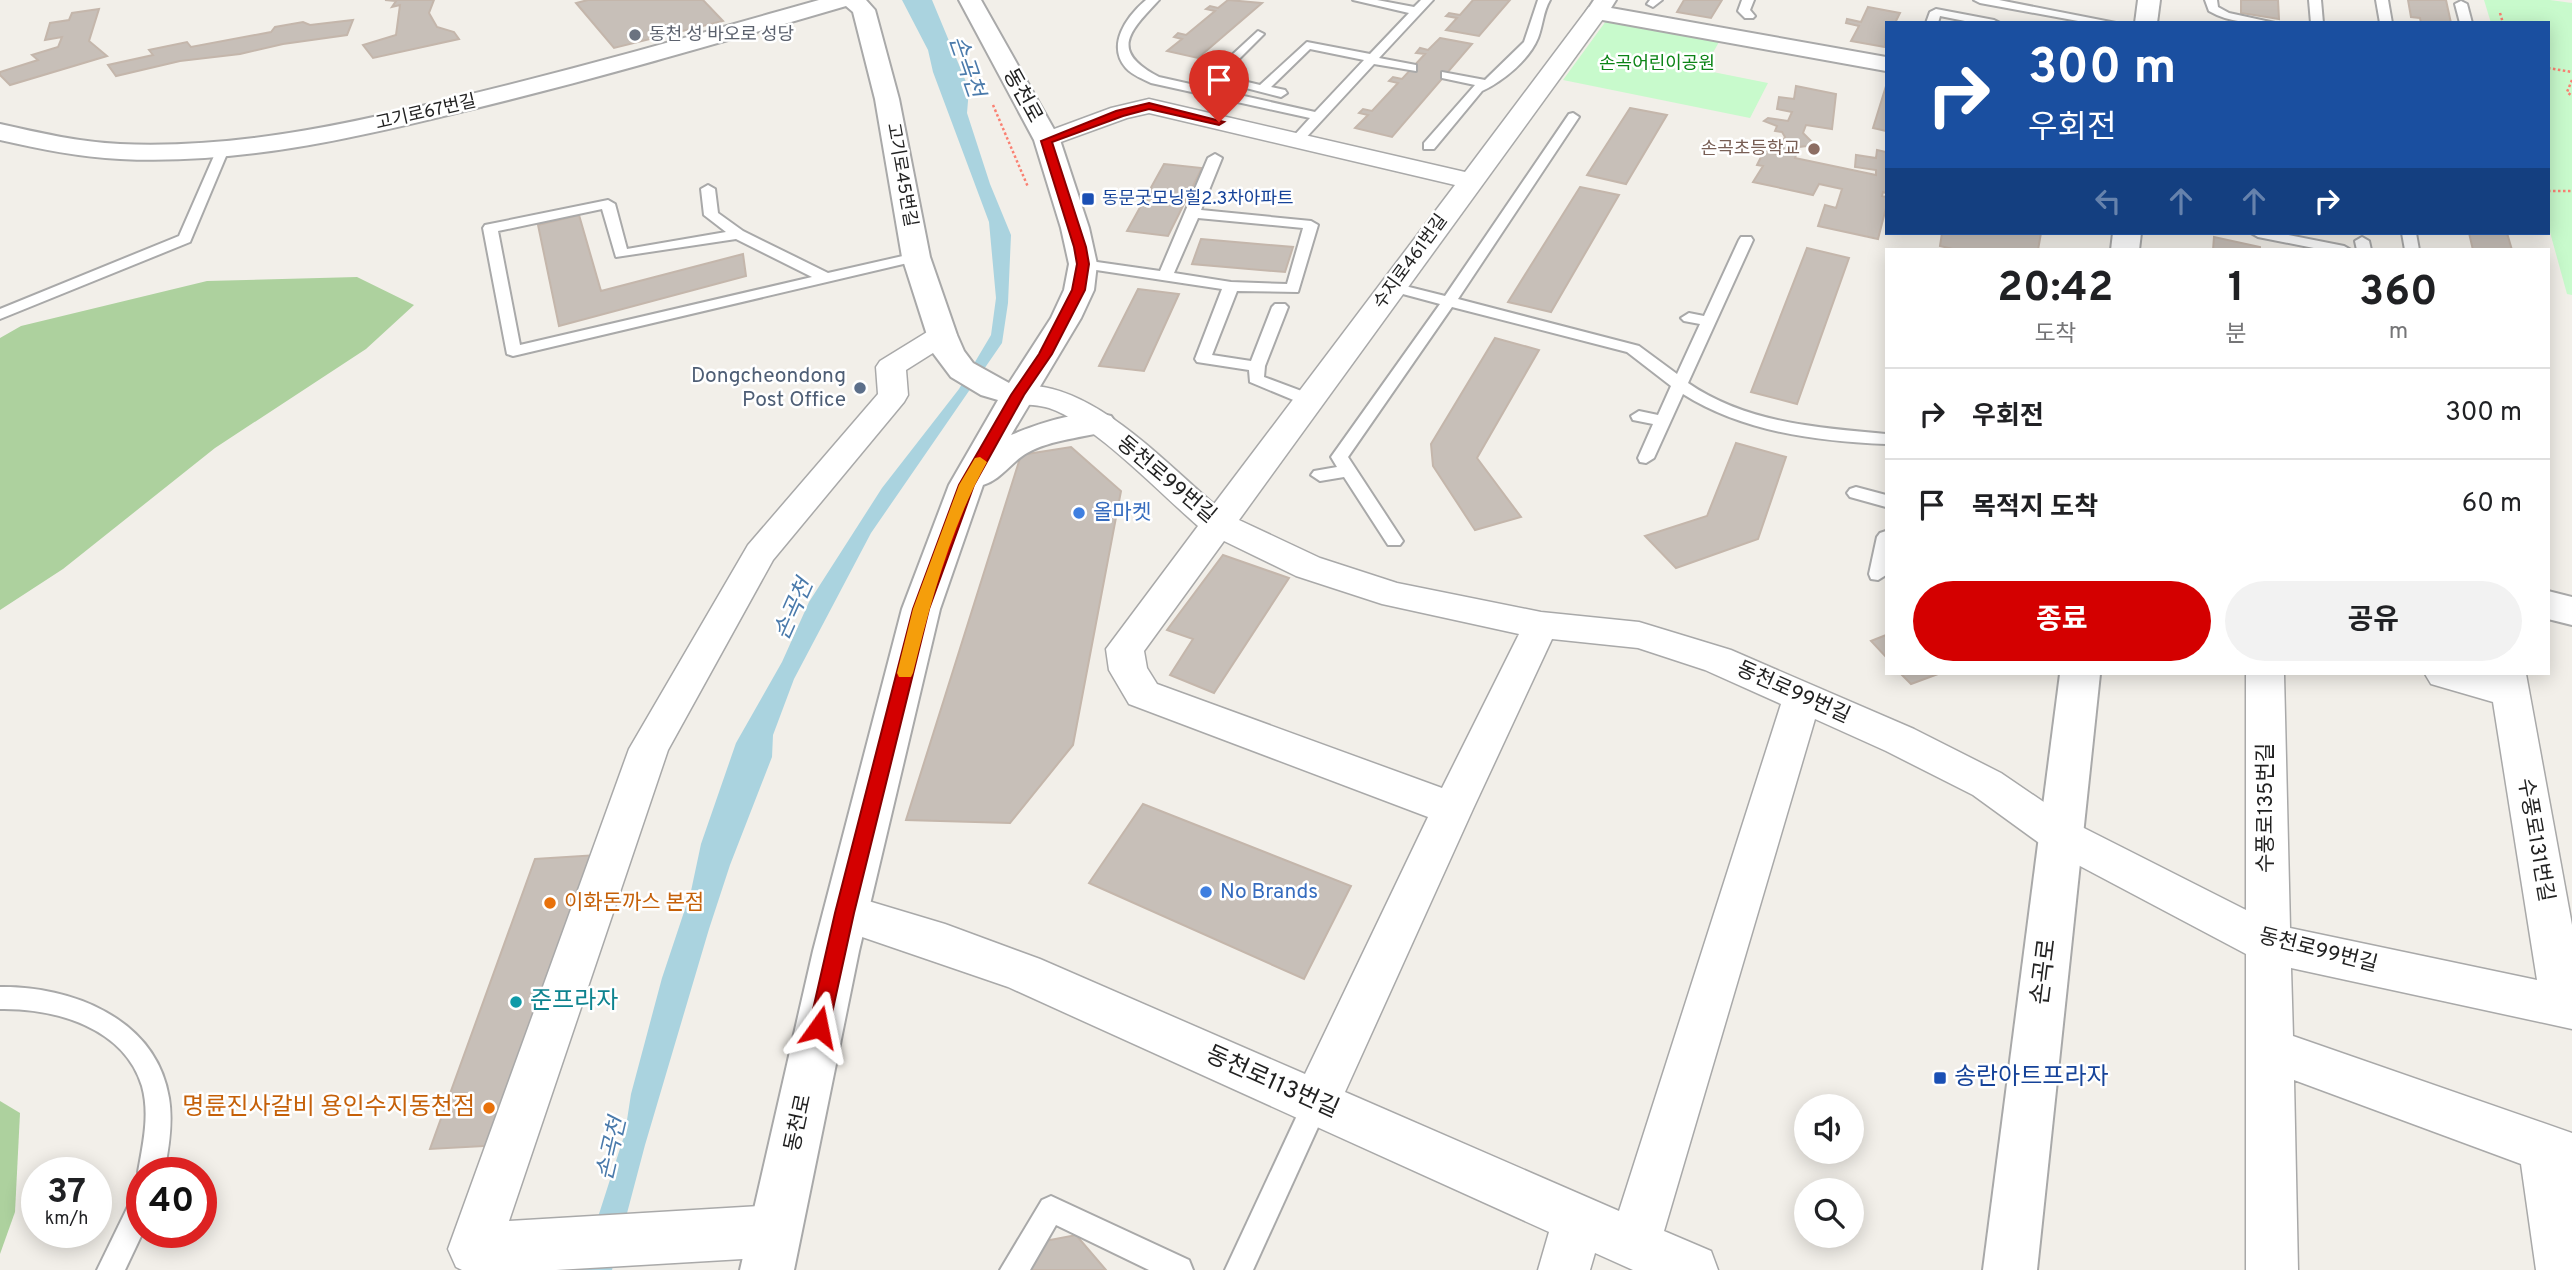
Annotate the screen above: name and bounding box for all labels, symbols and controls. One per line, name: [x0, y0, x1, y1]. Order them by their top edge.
place label: 동천 성 바오로 성당: [649, 24, 794, 47]
marker: 동천 성 바오로 성당: [627, 27, 643, 43]
water label: 손곡천: [941, 32, 990, 104]
text: 300 m: [2028, 39, 2176, 101]
icon: right: [1913, 49, 2004, 140]
pin: [1189, 50, 1249, 122]
park label: 손곡어린이공원: [1599, 53, 1715, 76]
icon: arrive: [1200, 61, 1238, 99]
street label: 동천로: [996, 64, 1048, 128]
street label: 고기로67번길: [373, 90, 479, 136]
text: 우회전: [2028, 109, 2116, 149]
street label: 고기로45번길: [881, 121, 921, 229]
place label: 손곡초등학교: [1701, 138, 1800, 161]
marker: 손곡초등학교: [1806, 141, 1822, 157]
icon: left: [2089, 182, 2127, 220]
icon: ahead: [2162, 182, 2200, 220]
icon: ahead: [2235, 182, 2273, 220]
icon: right: [2308, 182, 2346, 220]
place label: 동문굿모닝힐2.3차아파트: [1102, 188, 1294, 211]
marker: 동문굿모닝힐2.3차아파트: [1080, 191, 1096, 207]
street label: 수지로461번길: [1369, 210, 1453, 314]
text: 20:42: [1997, 263, 2113, 316]
text: 1: [2228, 263, 2245, 316]
text: 360: [2359, 267, 2438, 320]
text: m: [2389, 318, 2408, 347]
text: 도착: [2034, 321, 2077, 350]
text: 분: [2226, 321, 2247, 350]
place label: Dongcheondong Post Office: [691, 363, 846, 414]
marker: Dongcheondong Post Office: [852, 380, 868, 396]
icon: right: [1913, 395, 1951, 433]
text: 300 m: [2445, 397, 2522, 430]
text: 우회전: [1972, 401, 2044, 434]
street label: 동천로99번길: [1111, 431, 1221, 529]
icon: arrive: [1913, 486, 1951, 524]
text: 60 m: [2462, 488, 2522, 521]
text: 목적지 도착: [1972, 492, 2098, 525]
place label: 올마켓: [1093, 500, 1151, 527]
marker: 올마켓: [1071, 505, 1087, 521]
water label: 손곡천: [769, 573, 822, 645]
button: 종료: [1913, 581, 2211, 661]
button: 공유: [2225, 581, 2522, 661]
street label: 동천로99번길: [1732, 656, 1854, 730]
street label: 수풍로135번길: [2253, 743, 2280, 873]
street label: 수풍로131번길: [2511, 776, 2559, 904]
place label: No Brands: [1220, 879, 1318, 906]
marker: No Brands: [1198, 884, 1214, 900]
place label: 이화돈까스 본점: [564, 890, 704, 917]
marker: 이화돈까스 본점: [542, 895, 558, 911]
street label: 동천로99번길: [2256, 923, 2380, 979]
street label: 손곡로: [2026, 937, 2064, 1007]
place label: 준프라자: [530, 987, 618, 1017]
position arrow: [782, 990, 856, 1064]
marker: 준프라자: [508, 994, 524, 1010]
street label: 동천로113번길: [1201, 1040, 1343, 1126]
place label: 송란아트프라자: [1954, 1063, 2109, 1093]
marker: 송란아트프라자: [1932, 1070, 1948, 1086]
street label: 동천로: [780, 1092, 818, 1154]
place label: 명륜진사갈비 용인수지동천점: [182, 1093, 475, 1123]
map controls: [1794, 1094, 1864, 1248]
button: sound: [1794, 1094, 1864, 1164]
marker: 명륜진사갈비 용인수지동천점: [481, 1100, 497, 1116]
water label: 손곡천: [592, 1112, 635, 1183]
speed limit sign: 40: [126, 1157, 217, 1248]
text: 37: [47, 1171, 86, 1215]
button: search: [1794, 1178, 1864, 1248]
text: km/h: [45, 1208, 88, 1231]

